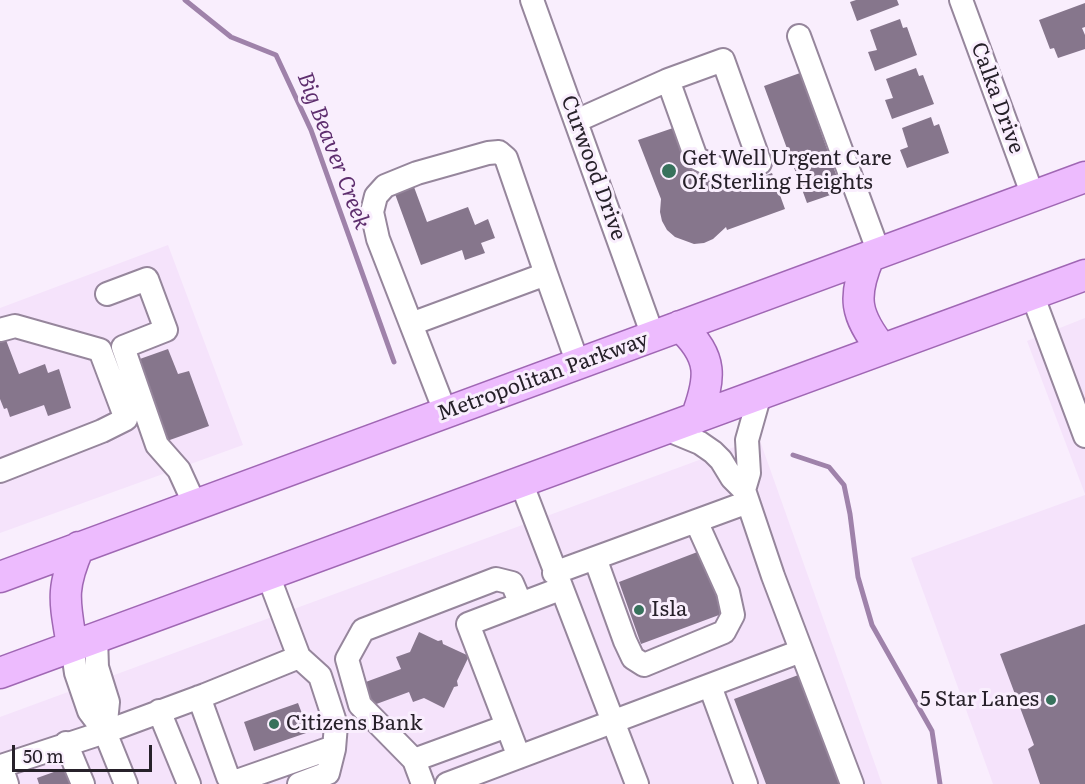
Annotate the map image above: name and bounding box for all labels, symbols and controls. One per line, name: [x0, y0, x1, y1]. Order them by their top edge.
street label: Calka Drive: [965, 39, 1029, 157]
water label: Big Beaver Creek: [291, 69, 375, 233]
street label: Curwood Drive: [555, 92, 631, 244]
place label: Get Well Urgent Care Of Sterling Heights: [682, 146, 892, 196]
marker: Get Well Urgent Care Of Sterling Heights: [660, 162, 678, 180]
street label: Metropolitan Parkway: [434, 327, 652, 427]
place label: Isla: [651, 597, 687, 623]
marker: Isla: [632, 603, 646, 617]
place label: 5 Star Lanes: [920, 687, 1039, 713]
marker: 5 Star Lanes: [1044, 693, 1058, 707]
place label: Citizens Bank: [286, 711, 422, 737]
marker: Citizens Bank: [267, 717, 281, 731]
scale bar: [15, 733, 154, 771]
text: 50 m: [23, 742, 64, 769]

